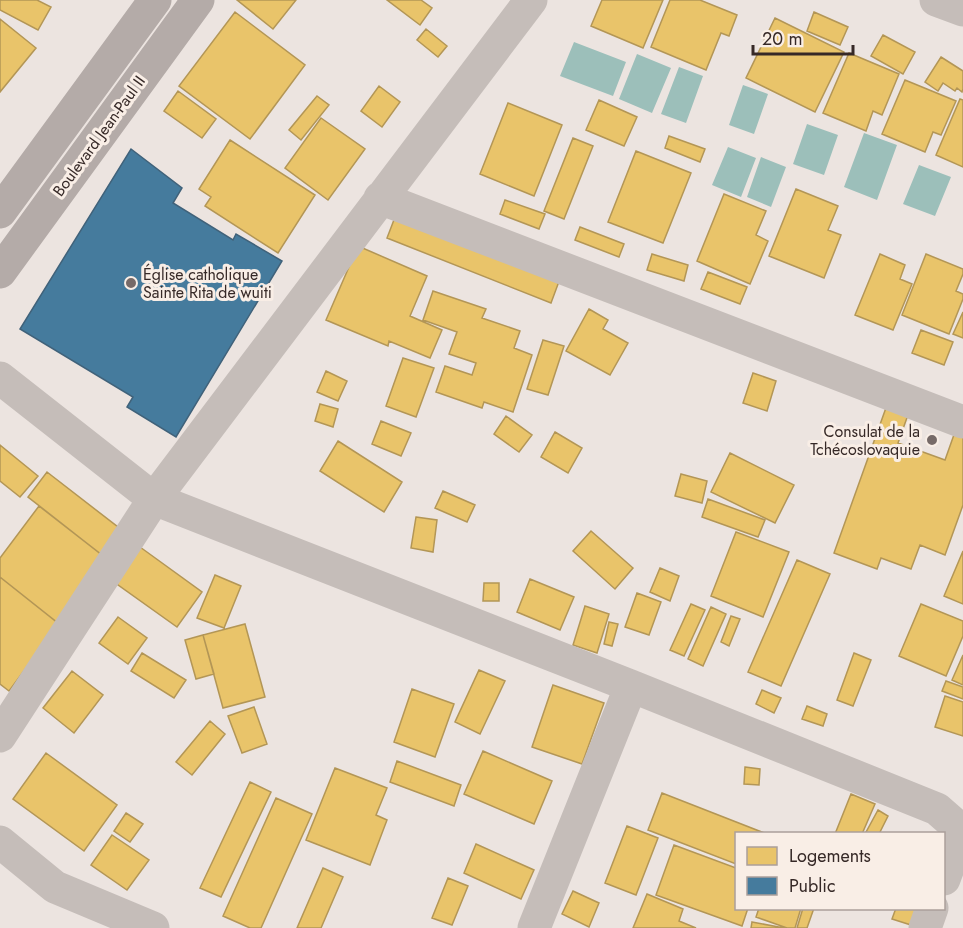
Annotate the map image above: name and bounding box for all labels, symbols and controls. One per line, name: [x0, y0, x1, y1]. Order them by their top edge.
scale bar: [753, 18, 854, 56]
text: 20 m: [762, 26, 802, 52]
street label: Boulevard Jean-Paul II: [47, 71, 151, 201]
place label: Église catholique Sainte Rita de wuiti: [143, 263, 272, 304]
marker: Église catholique Sainte Rita de wuiti: [124, 276, 138, 290]
place label: Consulat de la Tchécoslovaquie: [810, 420, 920, 461]
marker: Consulat de la Tchécoslovaquie: [925, 433, 939, 447]
legend: [735, 832, 945, 910]
text: Logements: [789, 843, 871, 869]
text: Public: [789, 873, 836, 899]

